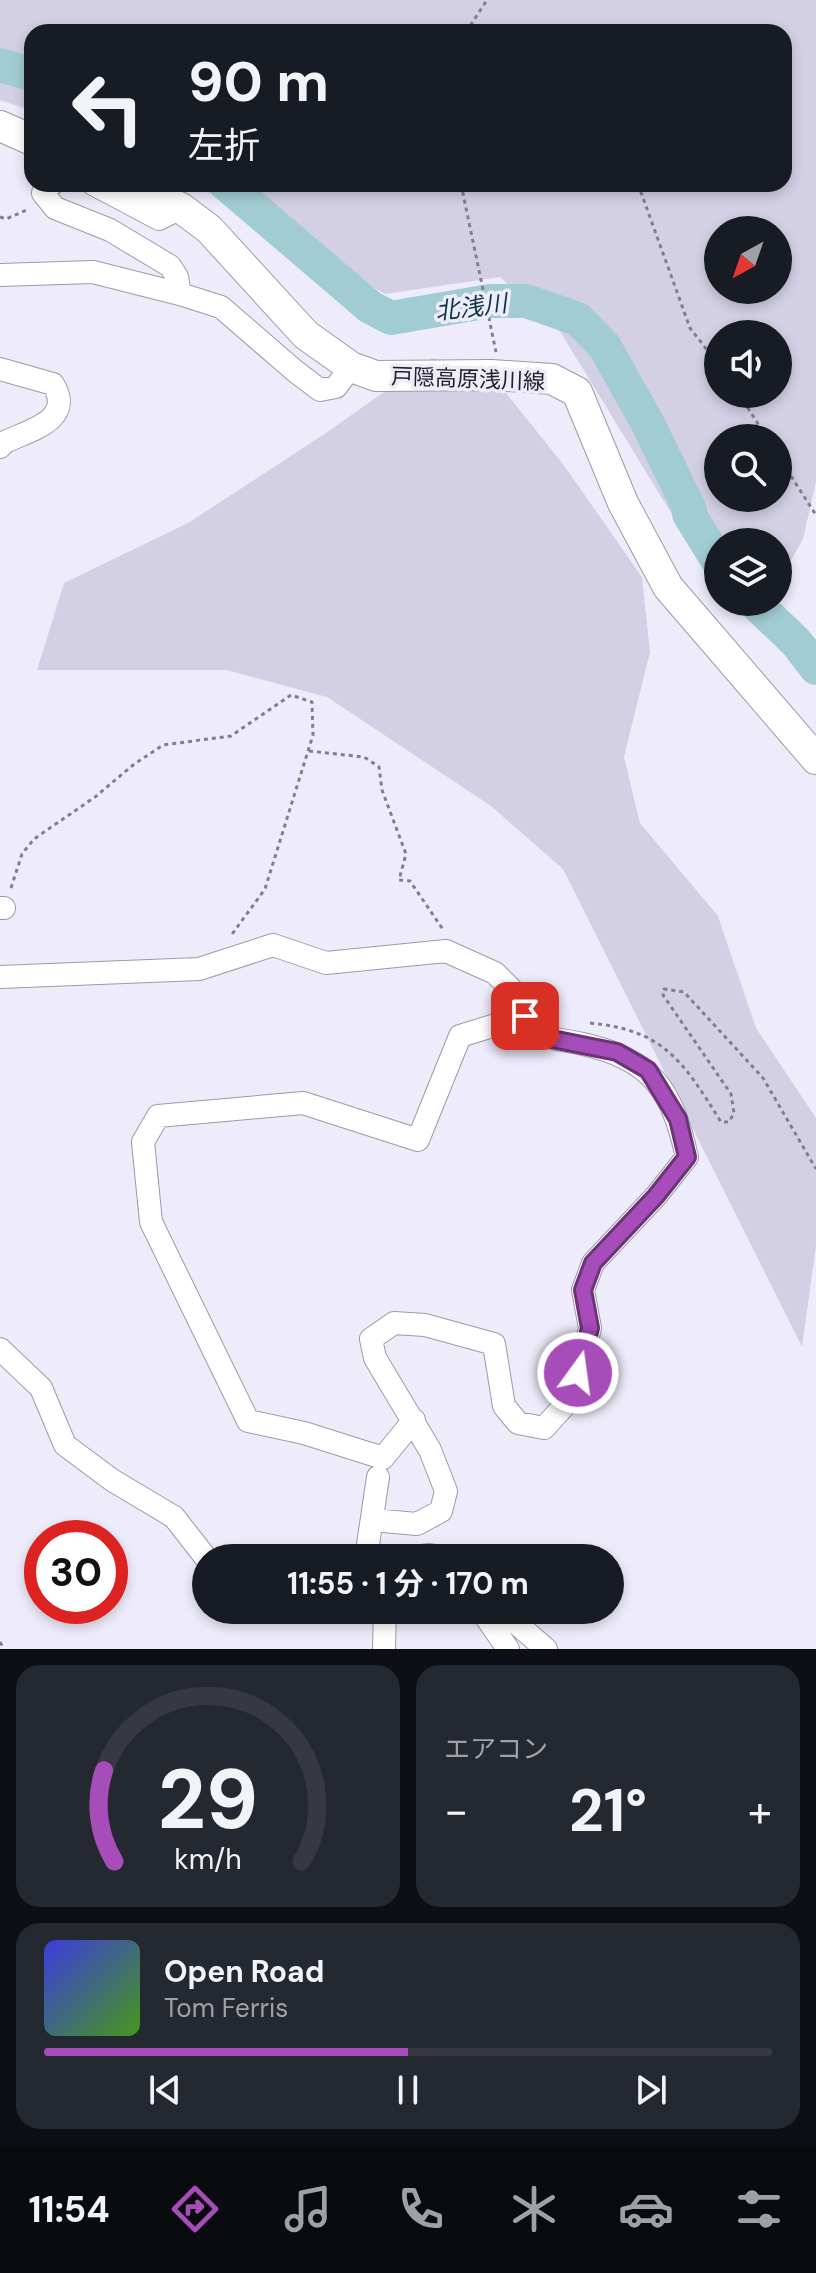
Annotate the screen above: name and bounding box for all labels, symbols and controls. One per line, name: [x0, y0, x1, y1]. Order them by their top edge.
text: 90 m: [188, 45, 329, 118]
icon: left: [56, 56, 160, 160]
text: 左折: [188, 122, 260, 169]
north arrow: [704, 216, 792, 304]
map controls: [704, 216, 792, 616]
water label: 北浅川: [433, 287, 512, 327]
button: sound: [704, 320, 792, 408]
street label: 戸隠高原浅川線: [391, 362, 545, 396]
button: search: [704, 424, 792, 512]
button: layers: [704, 528, 792, 616]
pin: [491, 982, 559, 1050]
icon: arrive: [503, 994, 547, 1038]
position arrow: [536, 1331, 620, 1415]
speed limit sign: 30: [24, 1520, 128, 1624]
text: 11:55 · 1 分 · 170 m: [287, 1564, 529, 1603]
text: エアコン: [444, 1732, 548, 1766]
text: 29: [158, 1745, 258, 1854]
text: 21°: [569, 1771, 647, 1850]
text: −: [444, 1782, 468, 1840]
text: +: [748, 1782, 772, 1840]
text: km/h: [174, 1841, 242, 1878]
text: Open Road: [164, 1952, 324, 1991]
text: Tom Ferris: [164, 1991, 288, 2025]
icon: previous: [143, 2068, 187, 2112]
icon: pause: [386, 2068, 430, 2112]
icon: next: [629, 2068, 673, 2112]
icon: directions: [167, 2181, 223, 2237]
icon: music: [280, 2181, 336, 2237]
icon: phone: [393, 2181, 449, 2237]
icon: climate: [506, 2181, 562, 2237]
icon: car: [618, 2181, 674, 2237]
icon: filters: [731, 2181, 787, 2237]
text: 11:54: [28, 2186, 110, 2233]

